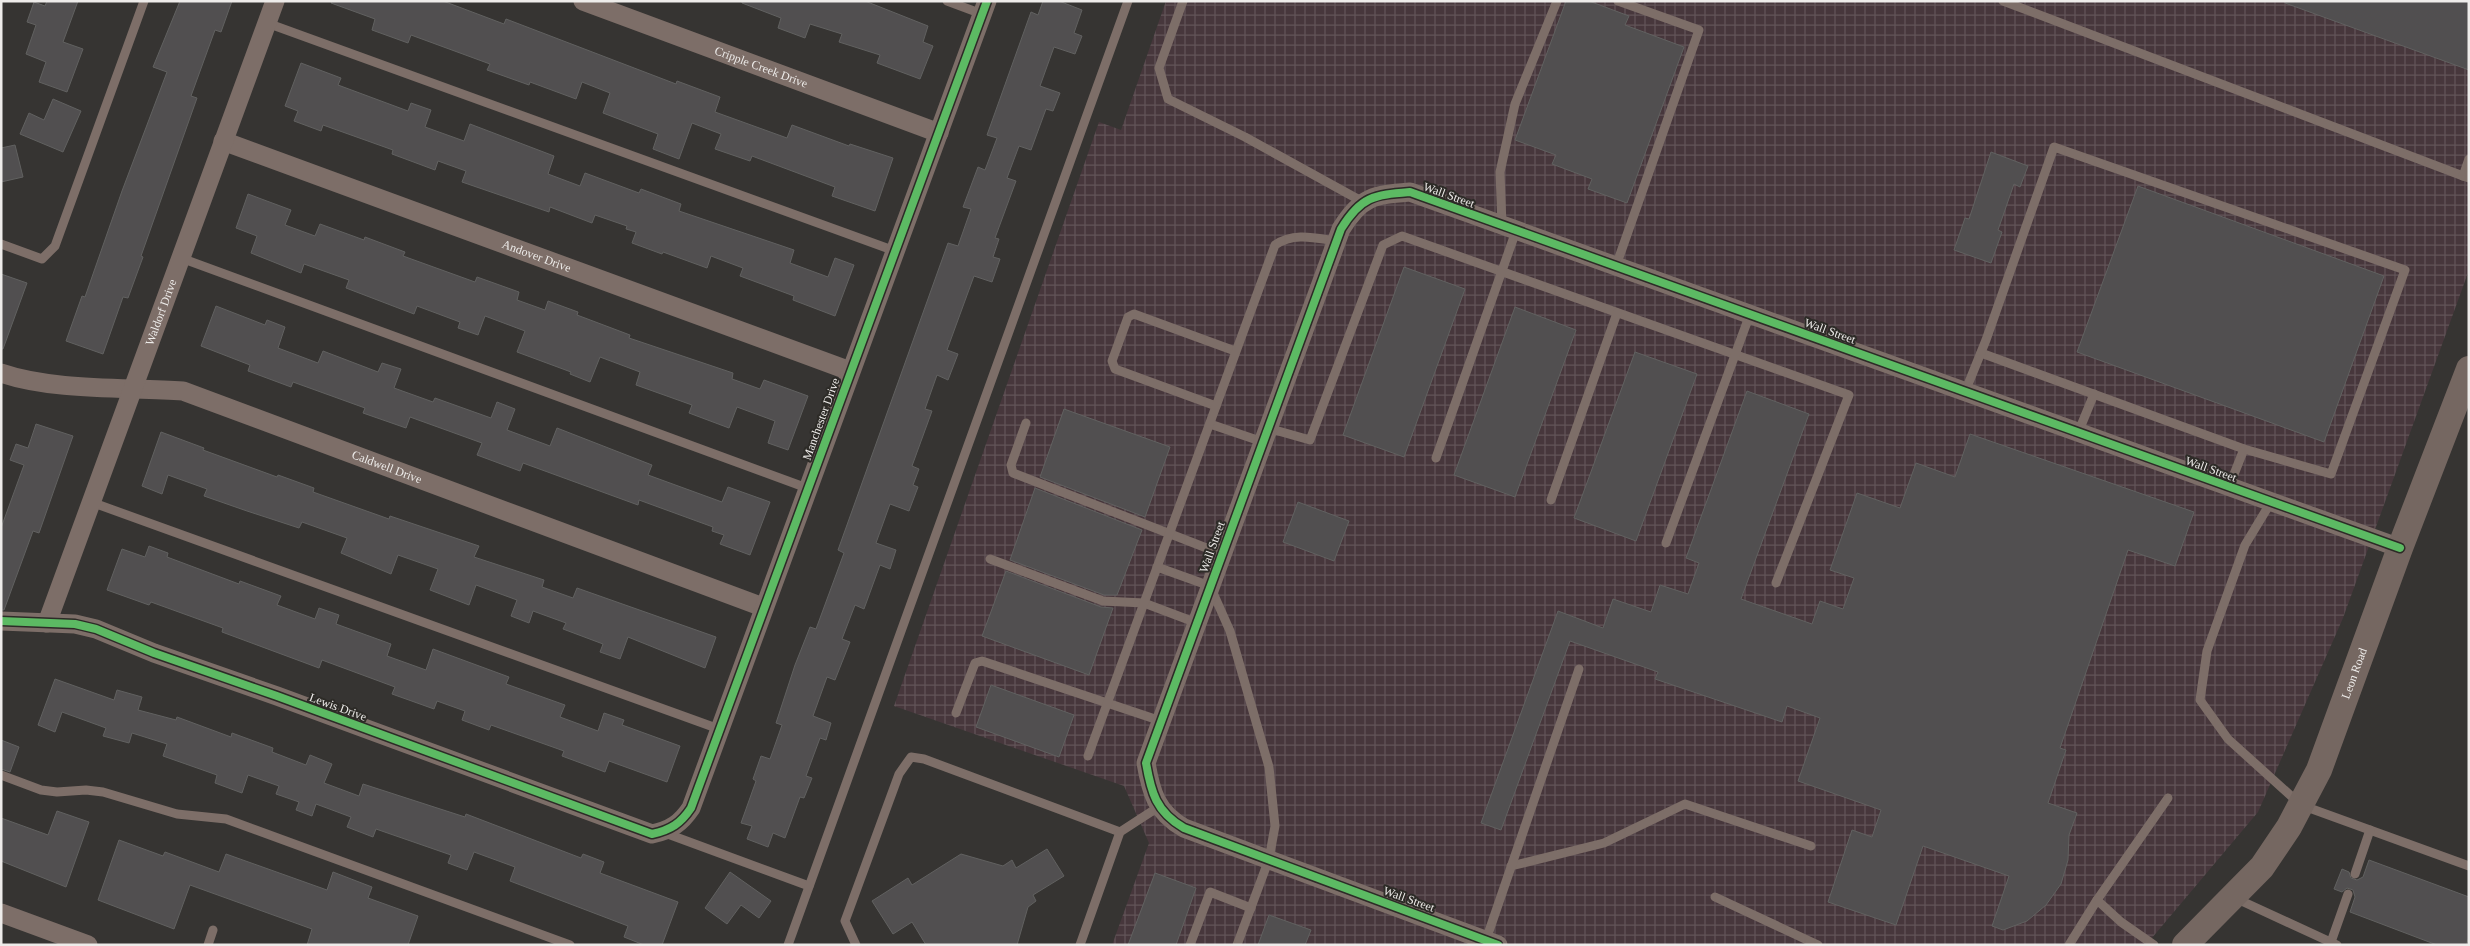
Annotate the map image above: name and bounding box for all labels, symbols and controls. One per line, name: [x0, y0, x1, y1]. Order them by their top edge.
street label: Cripple Creek Drive: [713, 43, 810, 91]
street label: Wall Street: [1422, 179, 1477, 211]
street label: Andover Drive: [500, 237, 573, 275]
street label: Waldorf Drive: [142, 277, 179, 347]
street label: Wall Street: [1803, 315, 1858, 347]
street label: Manchester Drive: [800, 376, 842, 462]
street label: Caldwell Drive: [350, 447, 424, 486]
street label: Wall Street: [2184, 453, 2239, 485]
street label: Wall Street: [1196, 519, 1228, 574]
street label: Leon Road: [2339, 646, 2370, 701]
street label: Lewis Drive: [308, 690, 368, 724]
street label: Wall Street: [1382, 883, 1437, 915]

